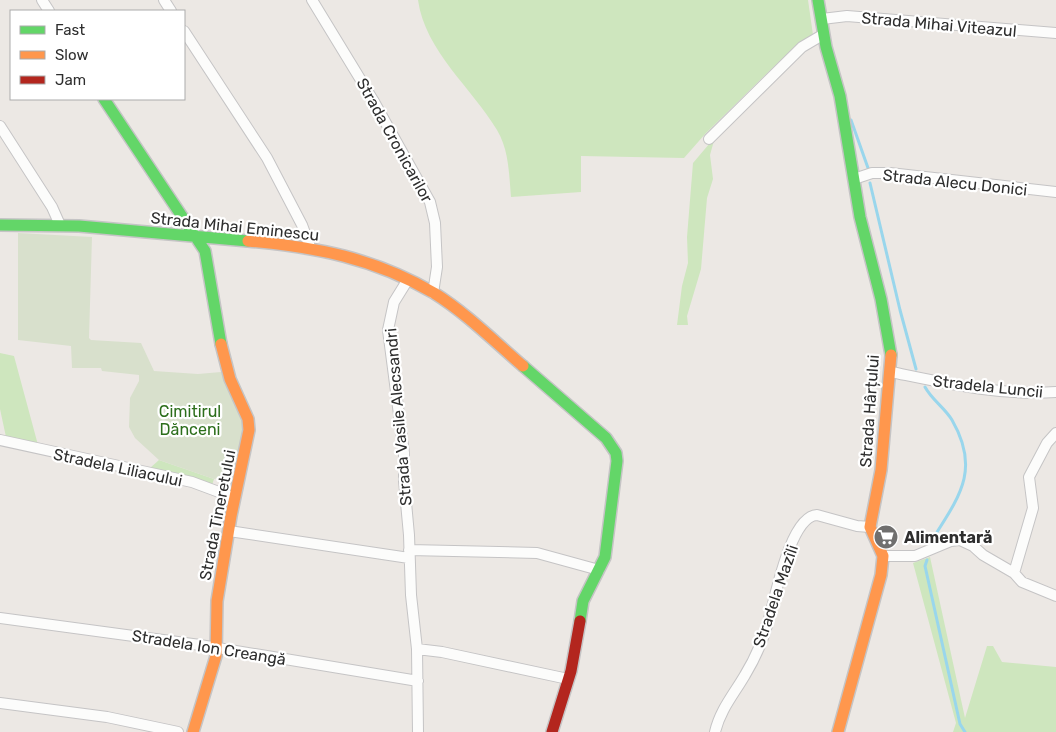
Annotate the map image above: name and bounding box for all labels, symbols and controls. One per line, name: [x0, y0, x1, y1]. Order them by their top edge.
street label: Strada Mihai Viteazul: [861, 8, 1017, 41]
legend: [10, 10, 185, 100]
text: Fast: [55, 21, 85, 39]
text: Slow: [55, 46, 88, 64]
text: Jam: [55, 71, 86, 89]
street label: Strada Cronicarilor: [352, 75, 437, 206]
street label: Strada Alecu Donici: [882, 165, 1028, 200]
street label: Strada Mihai Eminescu: [150, 208, 320, 245]
street label: Strada Vasile Alecsandri: [381, 327, 416, 507]
street label: Strada Hârțului: [856, 354, 883, 468]
street label: Stradela Luncii: [932, 371, 1044, 402]
park label: Cimitirul Dănceni: [159, 402, 221, 439]
street label: Stradela Liliacului: [52, 445, 184, 490]
street label: Strada Tineretului: [196, 448, 239, 582]
supermarket icon: Alimentară: [873, 524, 899, 550]
place label: Alimentară: [904, 528, 992, 547]
street label: Stradela Mazîli: [749, 542, 802, 650]
street label: Stradela Ion Creangă: [131, 626, 287, 669]

